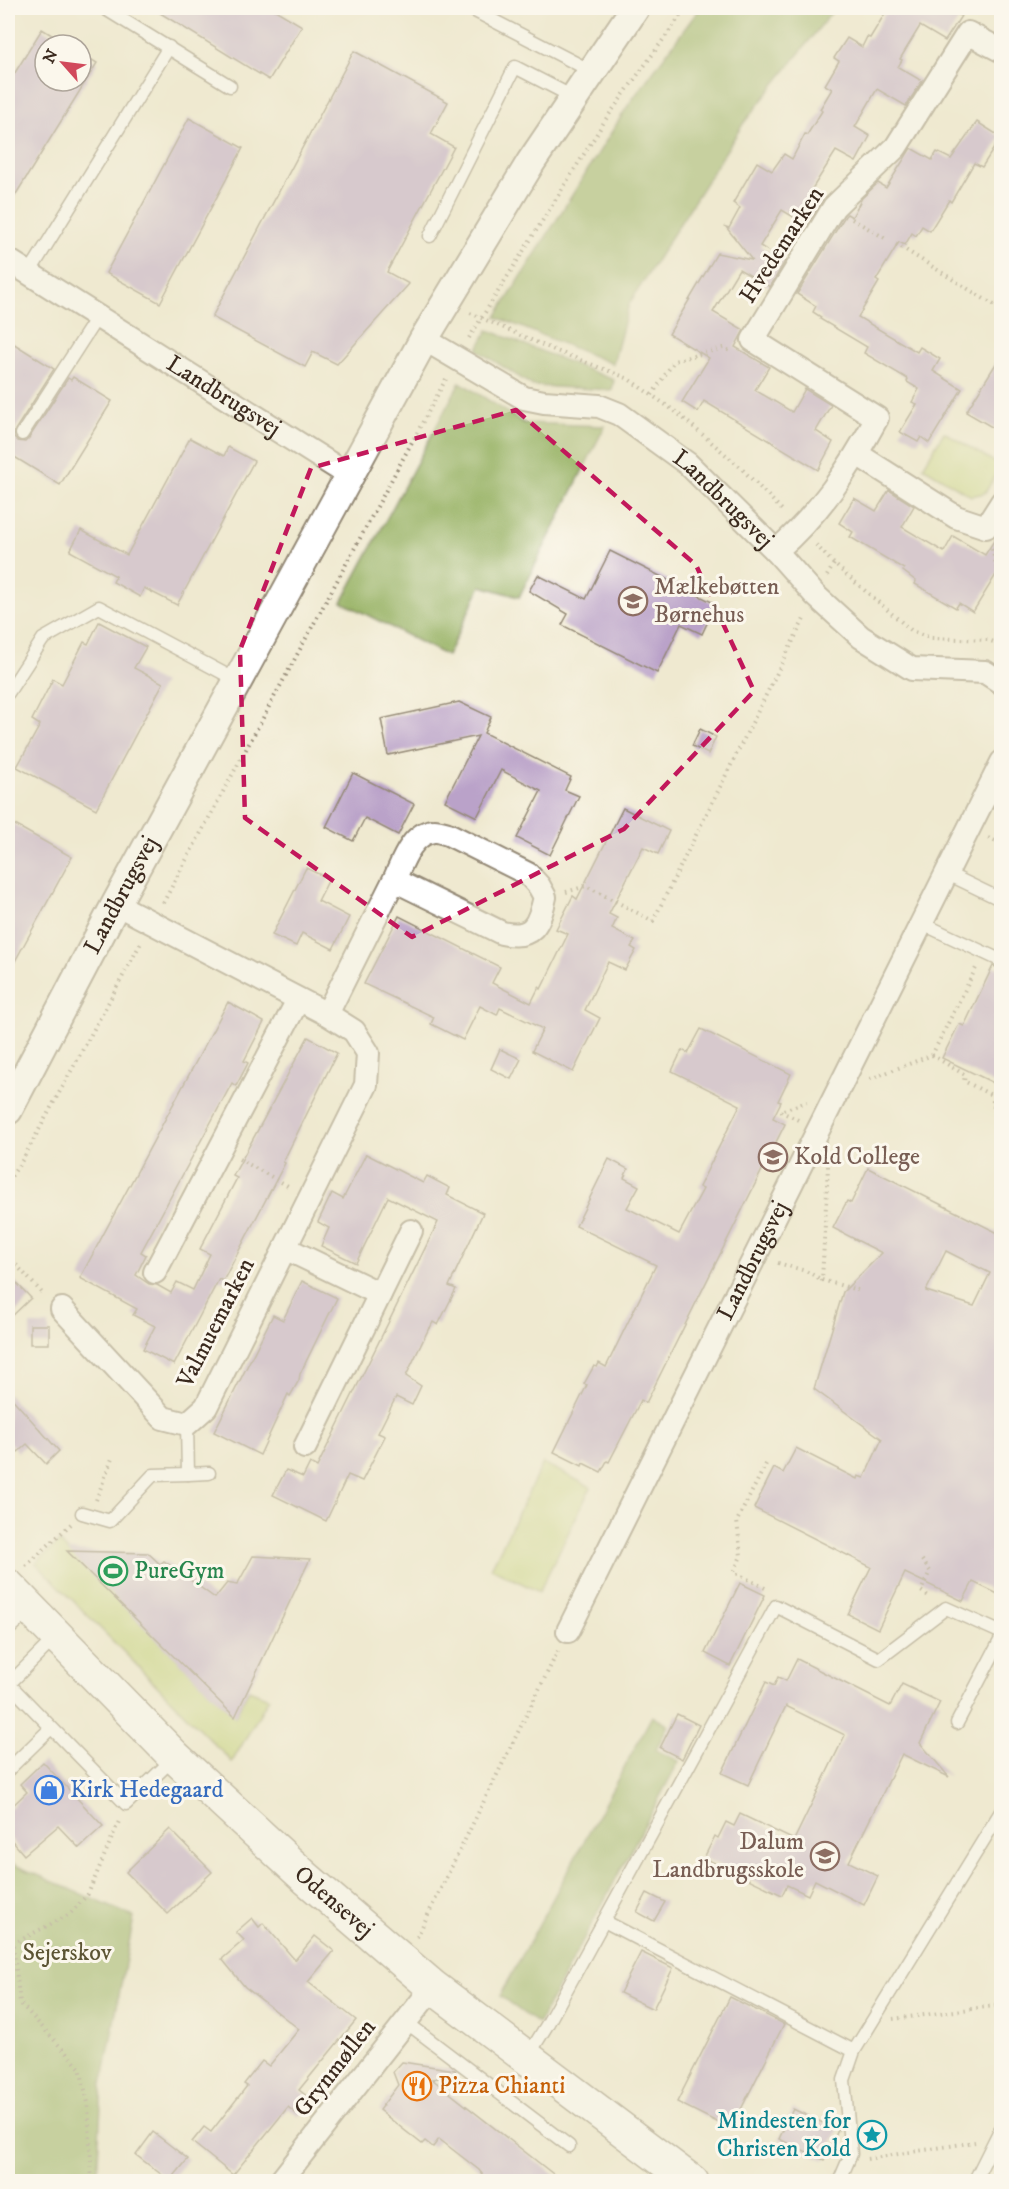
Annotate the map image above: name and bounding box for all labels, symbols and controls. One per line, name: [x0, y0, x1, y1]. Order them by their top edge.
north arrow: [33, 33, 93, 93]
text: N: [39, 46, 63, 67]
street label: Hvedemarken: [733, 181, 831, 309]
street label: Landbrugsvej: [161, 349, 286, 443]
street label: Landbrugsvej: [667, 443, 780, 555]
place label: Mælkebøtten Børnehus: [654, 572, 780, 630]
school or university icon: Mælkebøtten Børnehus: [617, 585, 649, 617]
street label: Landbrugsvej: [77, 831, 165, 959]
school or university icon: Kold College: [757, 1141, 789, 1173]
place label: Kold College: [794, 1142, 920, 1172]
street label: Landbrugsvej: [711, 1196, 795, 1325]
street label: Valmuemarken: [170, 1253, 262, 1394]
sports icon: PureGym: [97, 1555, 129, 1587]
place label: PureGym: [134, 1556, 225, 1586]
shop icon: Kirk Hedegaard: [33, 1774, 65, 1806]
place label: Kirk Hedegaard: [70, 1775, 223, 1805]
place label: Dalum Landbrugsskole: [652, 1827, 804, 1885]
school or university icon: Dalum Landbrugsskole: [809, 1840, 841, 1872]
street label: Odensevej: [288, 1859, 380, 1944]
park label: Sejerskov: [22, 1938, 112, 1968]
street label: Grynmøllen: [287, 2013, 383, 2123]
restaurant icon: Pizza Chianti: [401, 2070, 433, 2102]
place label: Pizza Chianti: [438, 2071, 566, 2101]
place label: Mindesten for Christen Kold: [717, 2106, 851, 2164]
place icon: Mindesten for Christen Kold: [856, 2119, 888, 2151]

